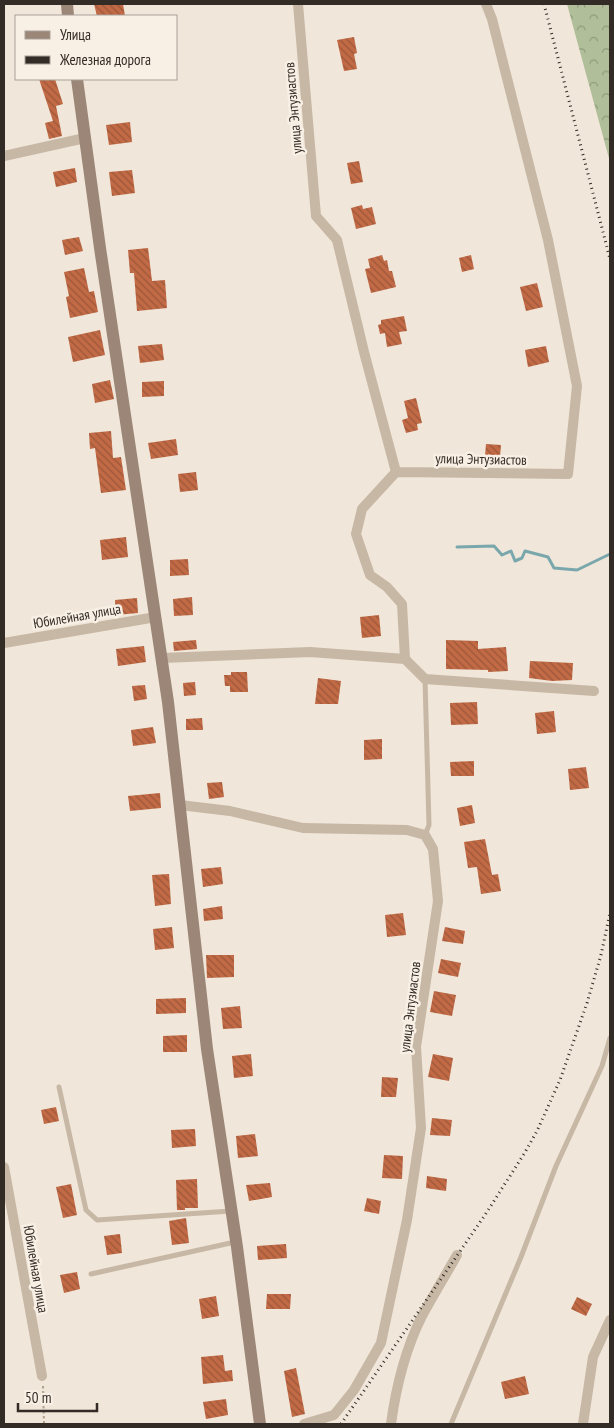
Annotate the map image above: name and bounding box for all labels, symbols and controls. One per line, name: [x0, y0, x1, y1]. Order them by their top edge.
legend: [15, 15, 178, 80]
text: Улица: [60, 25, 91, 44]
text: Железная дорога: [59, 50, 151, 69]
street label: улица Энтузиастов: [280, 61, 306, 154]
street label: улица Энтузиастов: [435, 449, 527, 469]
street label: Юбилейная улица: [32, 599, 122, 633]
street label: улица Энтузиастов: [395, 960, 425, 1054]
street label: Юбилейная улица: [19, 1224, 53, 1314]
scale bar: [18, 1380, 96, 1412]
text: 50 m: [25, 1388, 51, 1407]

